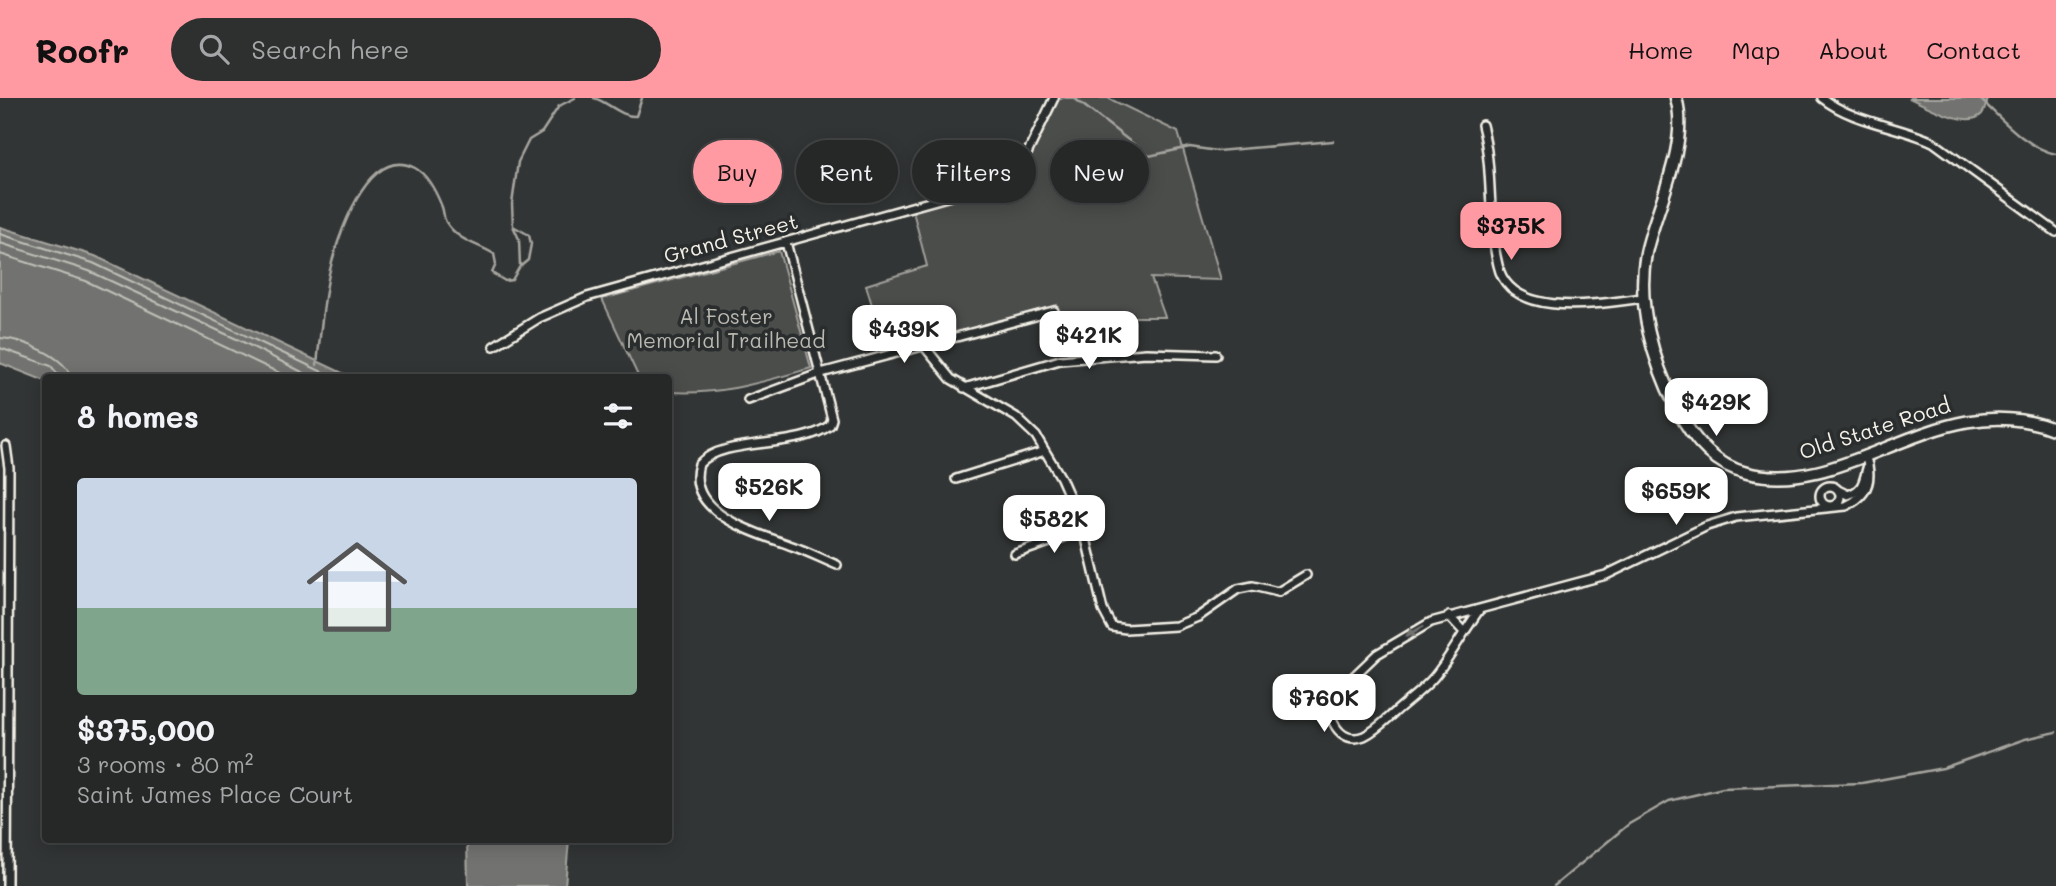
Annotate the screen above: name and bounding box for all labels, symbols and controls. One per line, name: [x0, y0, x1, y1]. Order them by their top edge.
search box: [171, 18, 661, 81]
text: Roofr: [35, 28, 129, 71]
icon: search: [195, 30, 233, 68]
text: Search here: [251, 32, 409, 66]
text: Home: [1628, 34, 1693, 65]
text: Map: [1731, 34, 1780, 65]
text: About: [1818, 34, 1888, 65]
text: Contact: [1926, 34, 2021, 65]
chip: Buy: [693, 140, 782, 203]
chip: Rent: [796, 140, 898, 203]
chip: Filters: [912, 140, 1036, 203]
chip: New: [1050, 140, 1149, 203]
pin: $375K: [1462, 202, 1560, 262]
street label: Grand Street: [661, 207, 801, 268]
text: $375K: [1476, 210, 1546, 240]
park label: Al Foster Memorial Trailhead: [626, 302, 826, 353]
pin: $439K: [855, 306, 953, 365]
pin: $421K: [1040, 312, 1138, 371]
text: $439K: [868, 313, 940, 343]
text: $421K: [1056, 319, 1122, 349]
pin: $429K: [1667, 378, 1765, 438]
text: $429K: [1681, 386, 1751, 416]
street label: Old State Road: [1796, 390, 1954, 465]
text: 8 homes: [77, 396, 199, 436]
icon: filters: [599, 397, 637, 435]
pin: $526K: [720, 464, 818, 523]
pin: $659K: [1627, 468, 1725, 527]
text: $526K: [734, 471, 804, 501]
text: $659K: [1641, 475, 1711, 505]
pin: $582K: [1005, 496, 1103, 555]
text: $582K: [1019, 503, 1089, 533]
icon: home: [294, 524, 420, 650]
one-way arrow: [1406, 625, 1425, 637]
pin: $760K: [1275, 674, 1373, 734]
text: $760K: [1289, 682, 1359, 712]
text: $375,000: [77, 709, 215, 749]
text: 3 rooms · 80 m²: [77, 749, 253, 779]
text: Saint James Place Court: [77, 779, 353, 809]

